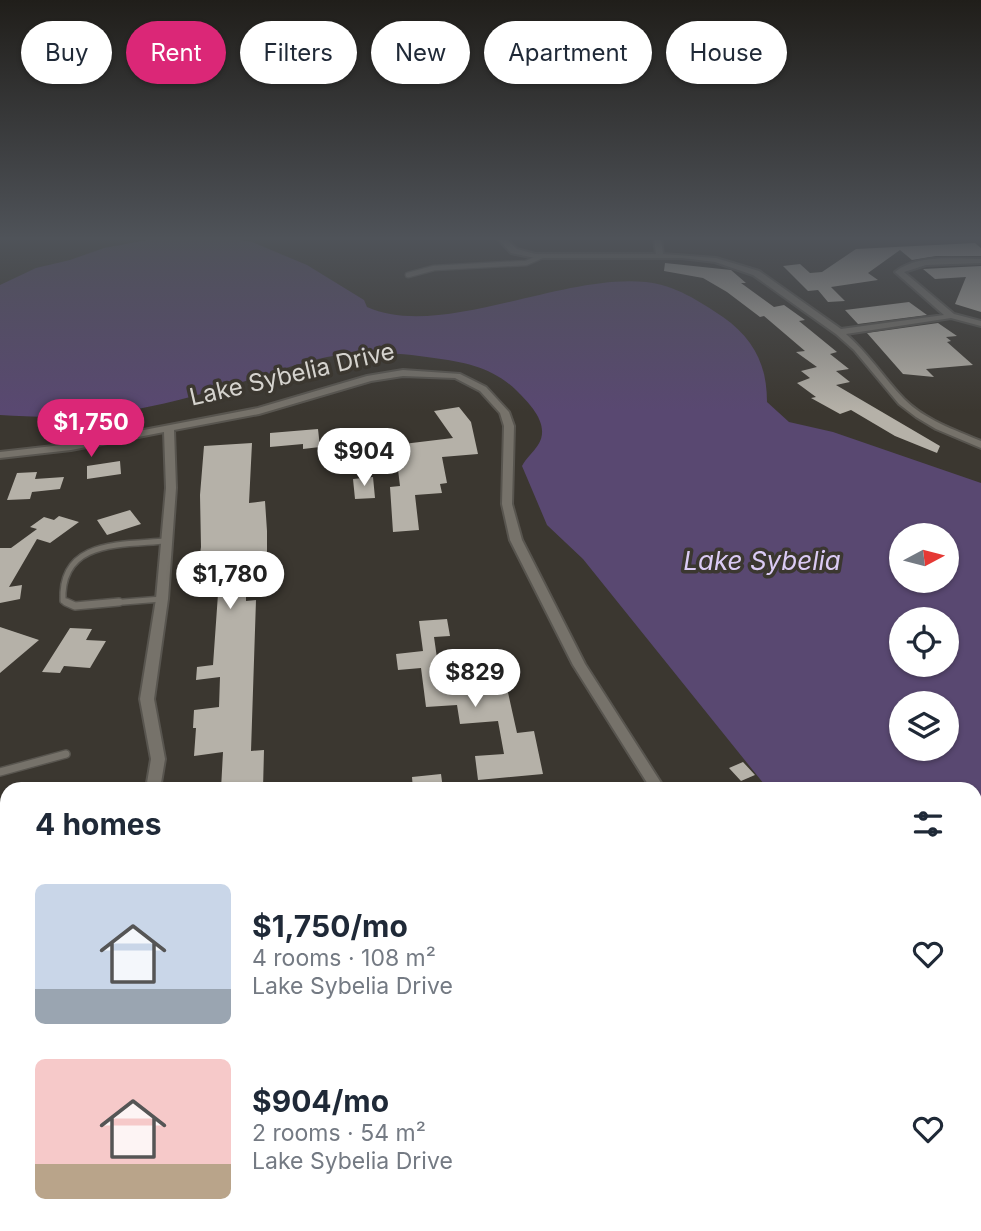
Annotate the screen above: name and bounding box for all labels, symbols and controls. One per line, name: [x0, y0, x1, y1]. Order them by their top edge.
chip: Buy: [21, 21, 112, 84]
chip: Rent: [126, 21, 226, 84]
chip: Filters: [240, 21, 357, 84]
chip: New: [371, 21, 470, 84]
chip: Apartment: [484, 21, 652, 84]
chip: House: [666, 21, 787, 84]
street label: Lake Sybelia Drive: [187, 336, 397, 412]
pin: $1,750: [34, 400, 148, 459]
text: $1,750: [53, 408, 129, 436]
pin: $904: [323, 428, 405, 488]
text: $904: [333, 437, 395, 465]
north arrow: [889, 523, 959, 593]
map controls: [889, 523, 959, 761]
water label: Lake Sybelia: [683, 545, 841, 576]
pin: $1,780: [173, 552, 287, 611]
text: $1,780: [192, 560, 268, 588]
button: locate: [889, 607, 959, 677]
pin: $829: [434, 650, 516, 709]
text: $829: [445, 658, 505, 686]
button: layers: [889, 691, 959, 761]
icon: filters: [909, 805, 947, 843]
text: 4 homes: [35, 806, 162, 842]
text: $1,750/mo: [252, 908, 408, 944]
icon: home: [91, 912, 175, 996]
icon: heart: [909, 935, 947, 973]
text: 4 rooms · 108 m²: [252, 944, 436, 972]
text: Lake Sybelia Drive: [252, 972, 453, 1000]
text: $904/mo: [252, 1083, 389, 1119]
icon: home: [91, 1087, 175, 1171]
icon: heart: [909, 1110, 947, 1148]
text: 2 rooms · 54 m²: [252, 1119, 426, 1147]
text: Lake Sybelia Drive: [252, 1147, 453, 1175]

